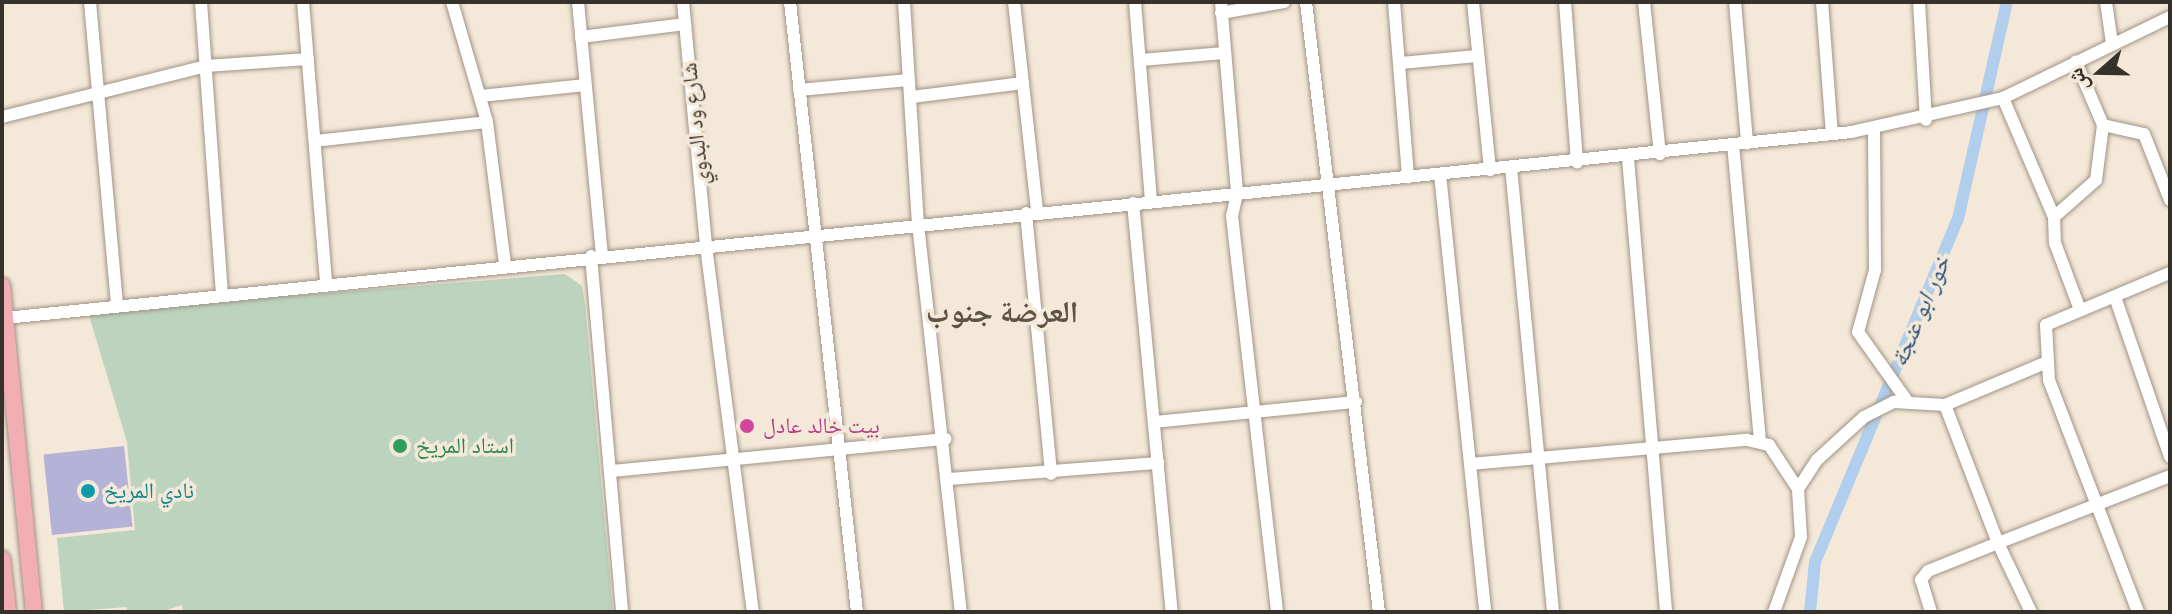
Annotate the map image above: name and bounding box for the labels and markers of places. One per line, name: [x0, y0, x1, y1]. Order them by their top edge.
place label: بيت خالد عادل: [763, 413, 880, 439]
marker: بيت خالد عادل: [738, 417, 756, 435]
place label: استاد المريخ: [416, 433, 514, 459]
marker: استاد المريخ: [391, 437, 409, 455]
place label: نادي المريخ: [104, 478, 194, 504]
marker: نادي المريخ: [79, 482, 97, 500]

